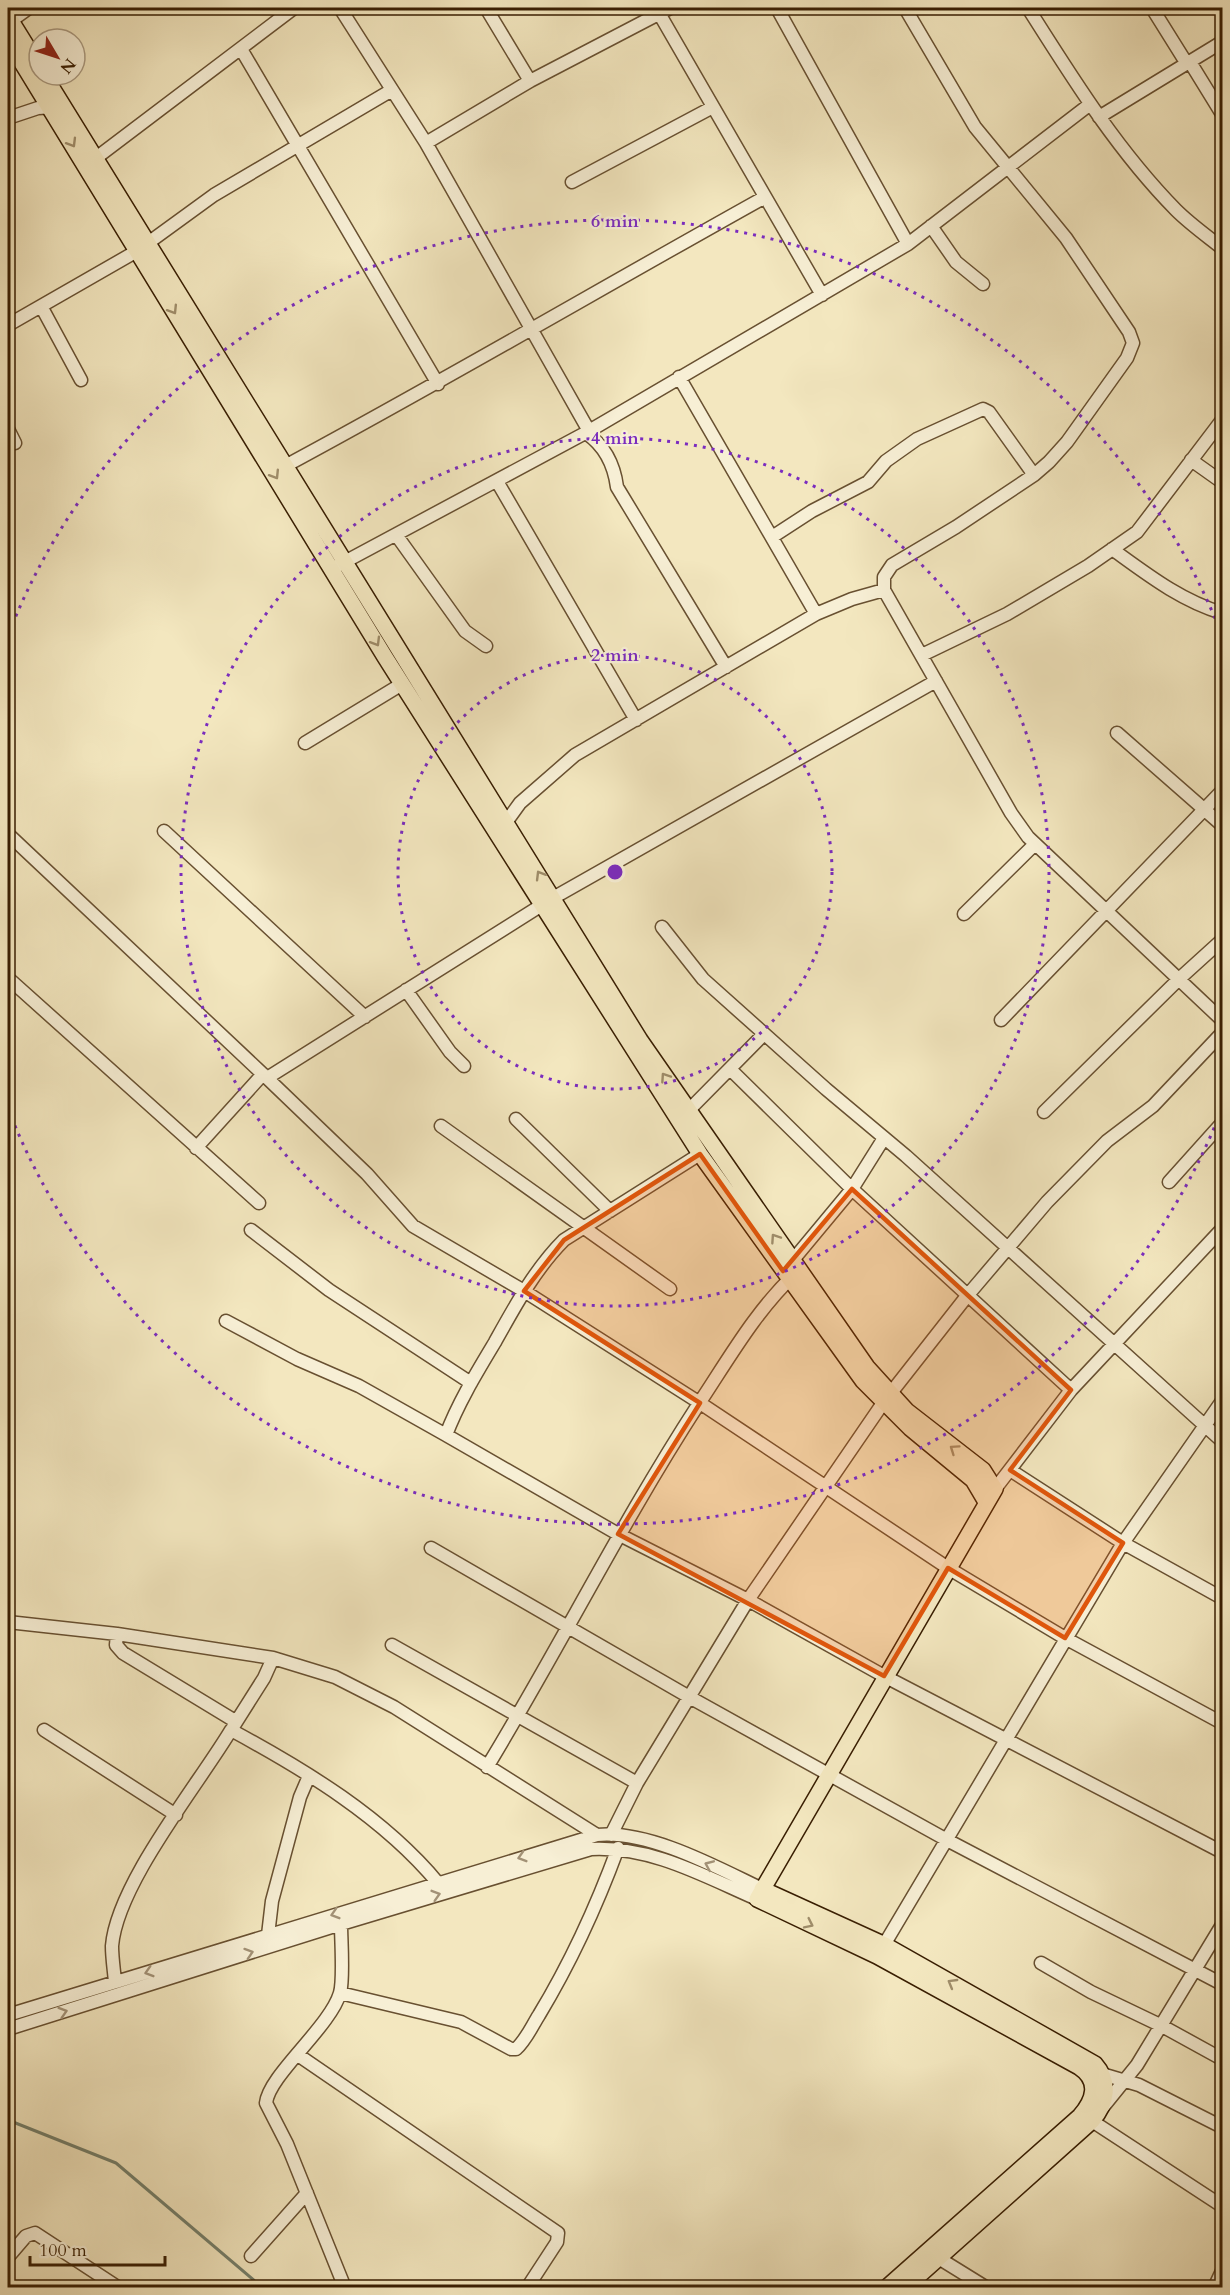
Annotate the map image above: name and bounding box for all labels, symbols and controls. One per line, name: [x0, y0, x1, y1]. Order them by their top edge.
north arrow: [27, 27, 87, 87]
text: N: [55, 53, 81, 78]
one-way arrow: [64, 137, 76, 147]
text: 6 min: [591, 209, 639, 234]
one-way arrow: [165, 303, 176, 314]
text: 4 min: [591, 426, 639, 451]
one-way arrow: [268, 469, 280, 479]
one-way arrow: [369, 636, 381, 646]
text: 2 min: [591, 643, 639, 668]
centre of rings: [605, 862, 625, 882]
one-way arrow: [536, 871, 547, 881]
one-way arrow: [661, 1072, 672, 1083]
one-way arrow: [771, 1233, 782, 1244]
one-way arrow: [950, 1445, 961, 1456]
one-way arrow: [517, 1849, 528, 1862]
one-way arrow: [704, 1860, 715, 1872]
one-way arrow: [430, 1890, 440, 1902]
one-way arrow: [331, 1907, 341, 1919]
one-way arrow: [803, 1916, 814, 1928]
one-way arrow: [243, 1948, 254, 1960]
one-way arrow: [144, 1965, 155, 1977]
one-way arrow: [948, 1979, 958, 1990]
one-way arrow: [57, 2007, 68, 2019]
scale bar: [30, 2229, 165, 2267]
text: 100 m: [39, 2238, 87, 2263]

